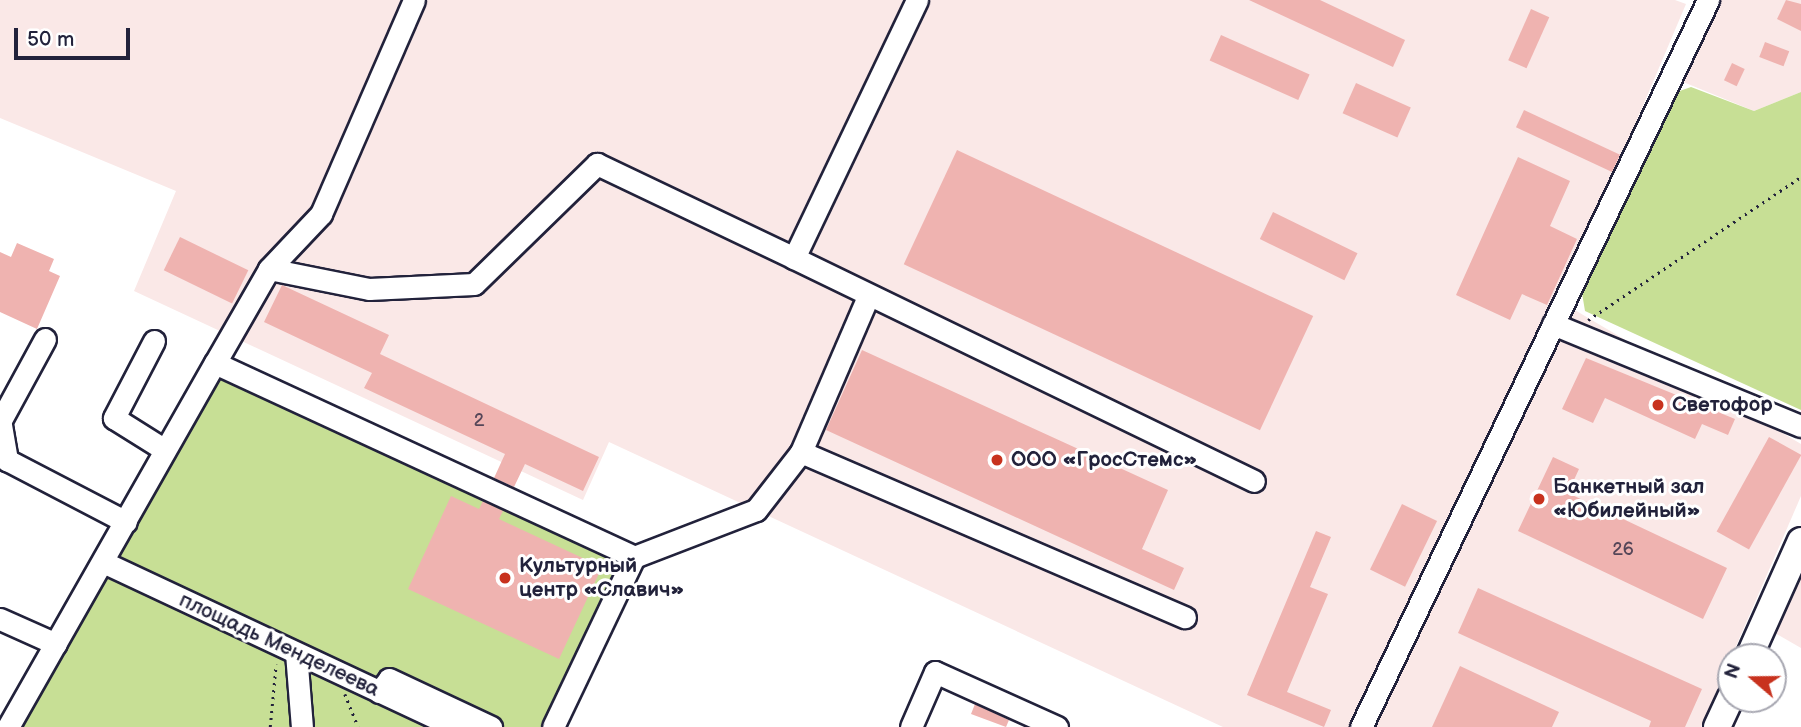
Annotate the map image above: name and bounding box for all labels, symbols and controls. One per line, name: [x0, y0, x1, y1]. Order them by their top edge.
scale bar: [18, 14, 133, 58]
text: 50 m: [27, 27, 74, 52]
place label: Светофор: [1672, 392, 1773, 418]
marker: Светофор: [1650, 397, 1666, 413]
house number: 2: [474, 410, 484, 432]
place label: ООО «ГросСтемс»: [1011, 447, 1197, 473]
marker: ООО «ГросСтемс»: [989, 452, 1005, 468]
place label: Банкетный зал «Юбилейный»: [1553, 474, 1704, 524]
marker: Банкетный зал «Юбилейный»: [1531, 491, 1547, 507]
house number: 26: [1612, 539, 1634, 561]
place label: Культурный центр «Славич»: [519, 553, 684, 603]
marker: Культурный центр «Славич»: [497, 570, 513, 586]
street label: площадь Менделеева: [175, 588, 383, 702]
north arrow: [1717, 643, 1787, 713]
text: N: [1720, 661, 1747, 682]

